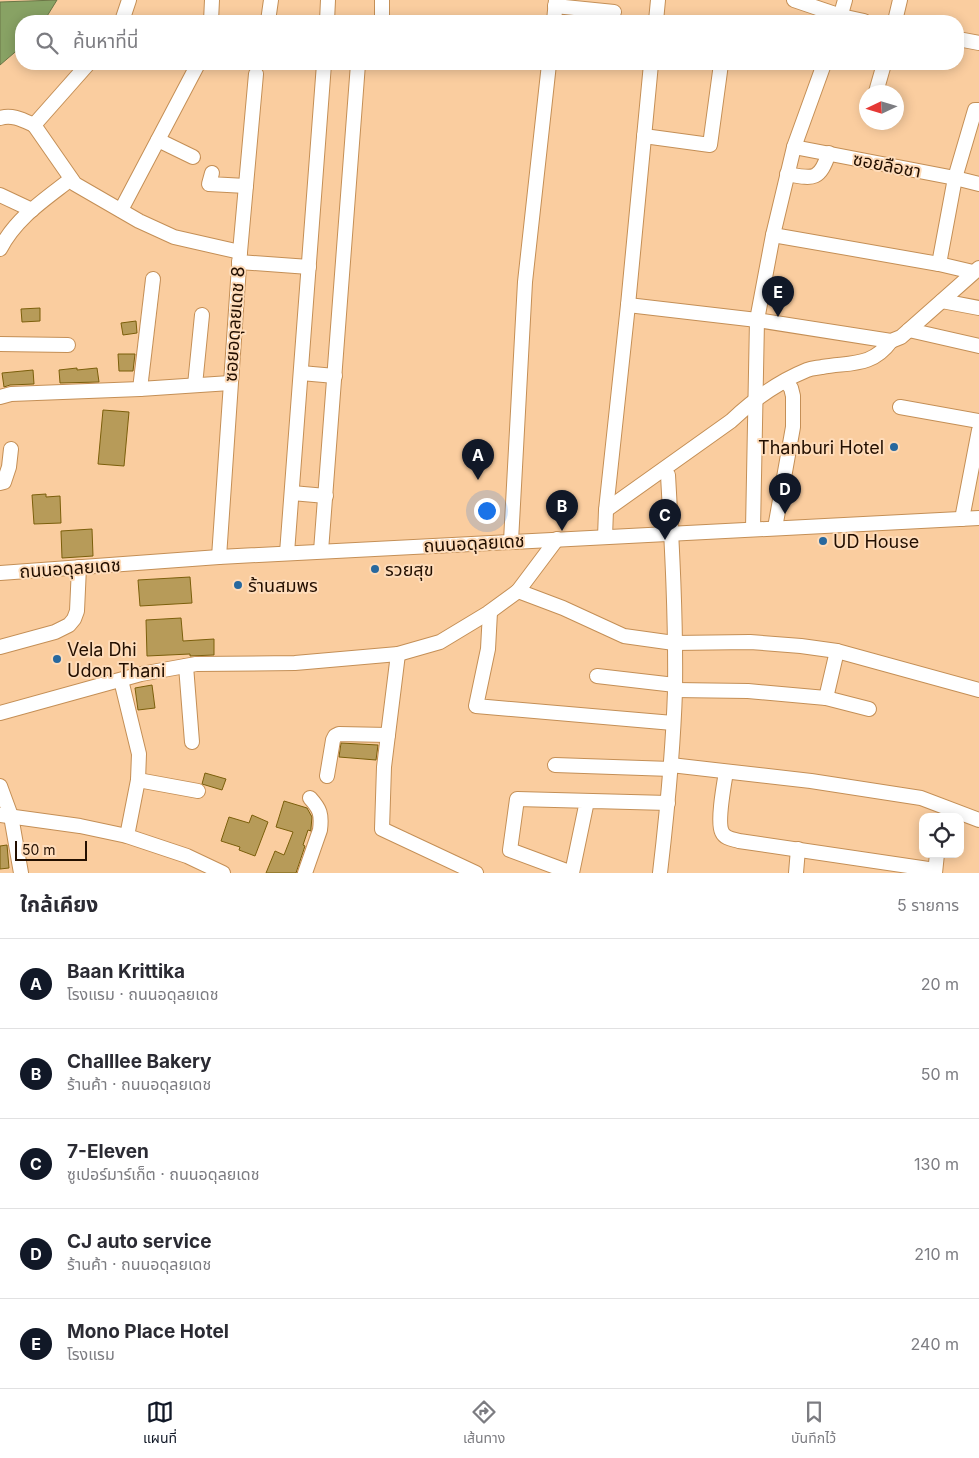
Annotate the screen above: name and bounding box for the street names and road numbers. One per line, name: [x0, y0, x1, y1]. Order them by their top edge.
street label: ซอยลือชา: [851, 148, 923, 182]
street label: ซอยอดุลยเดช 8: [219, 266, 250, 383]
street label: ถนนอดุลยเดช: [423, 530, 525, 557]
street label: ถนนอดุลยเดช: [19, 554, 121, 583]

